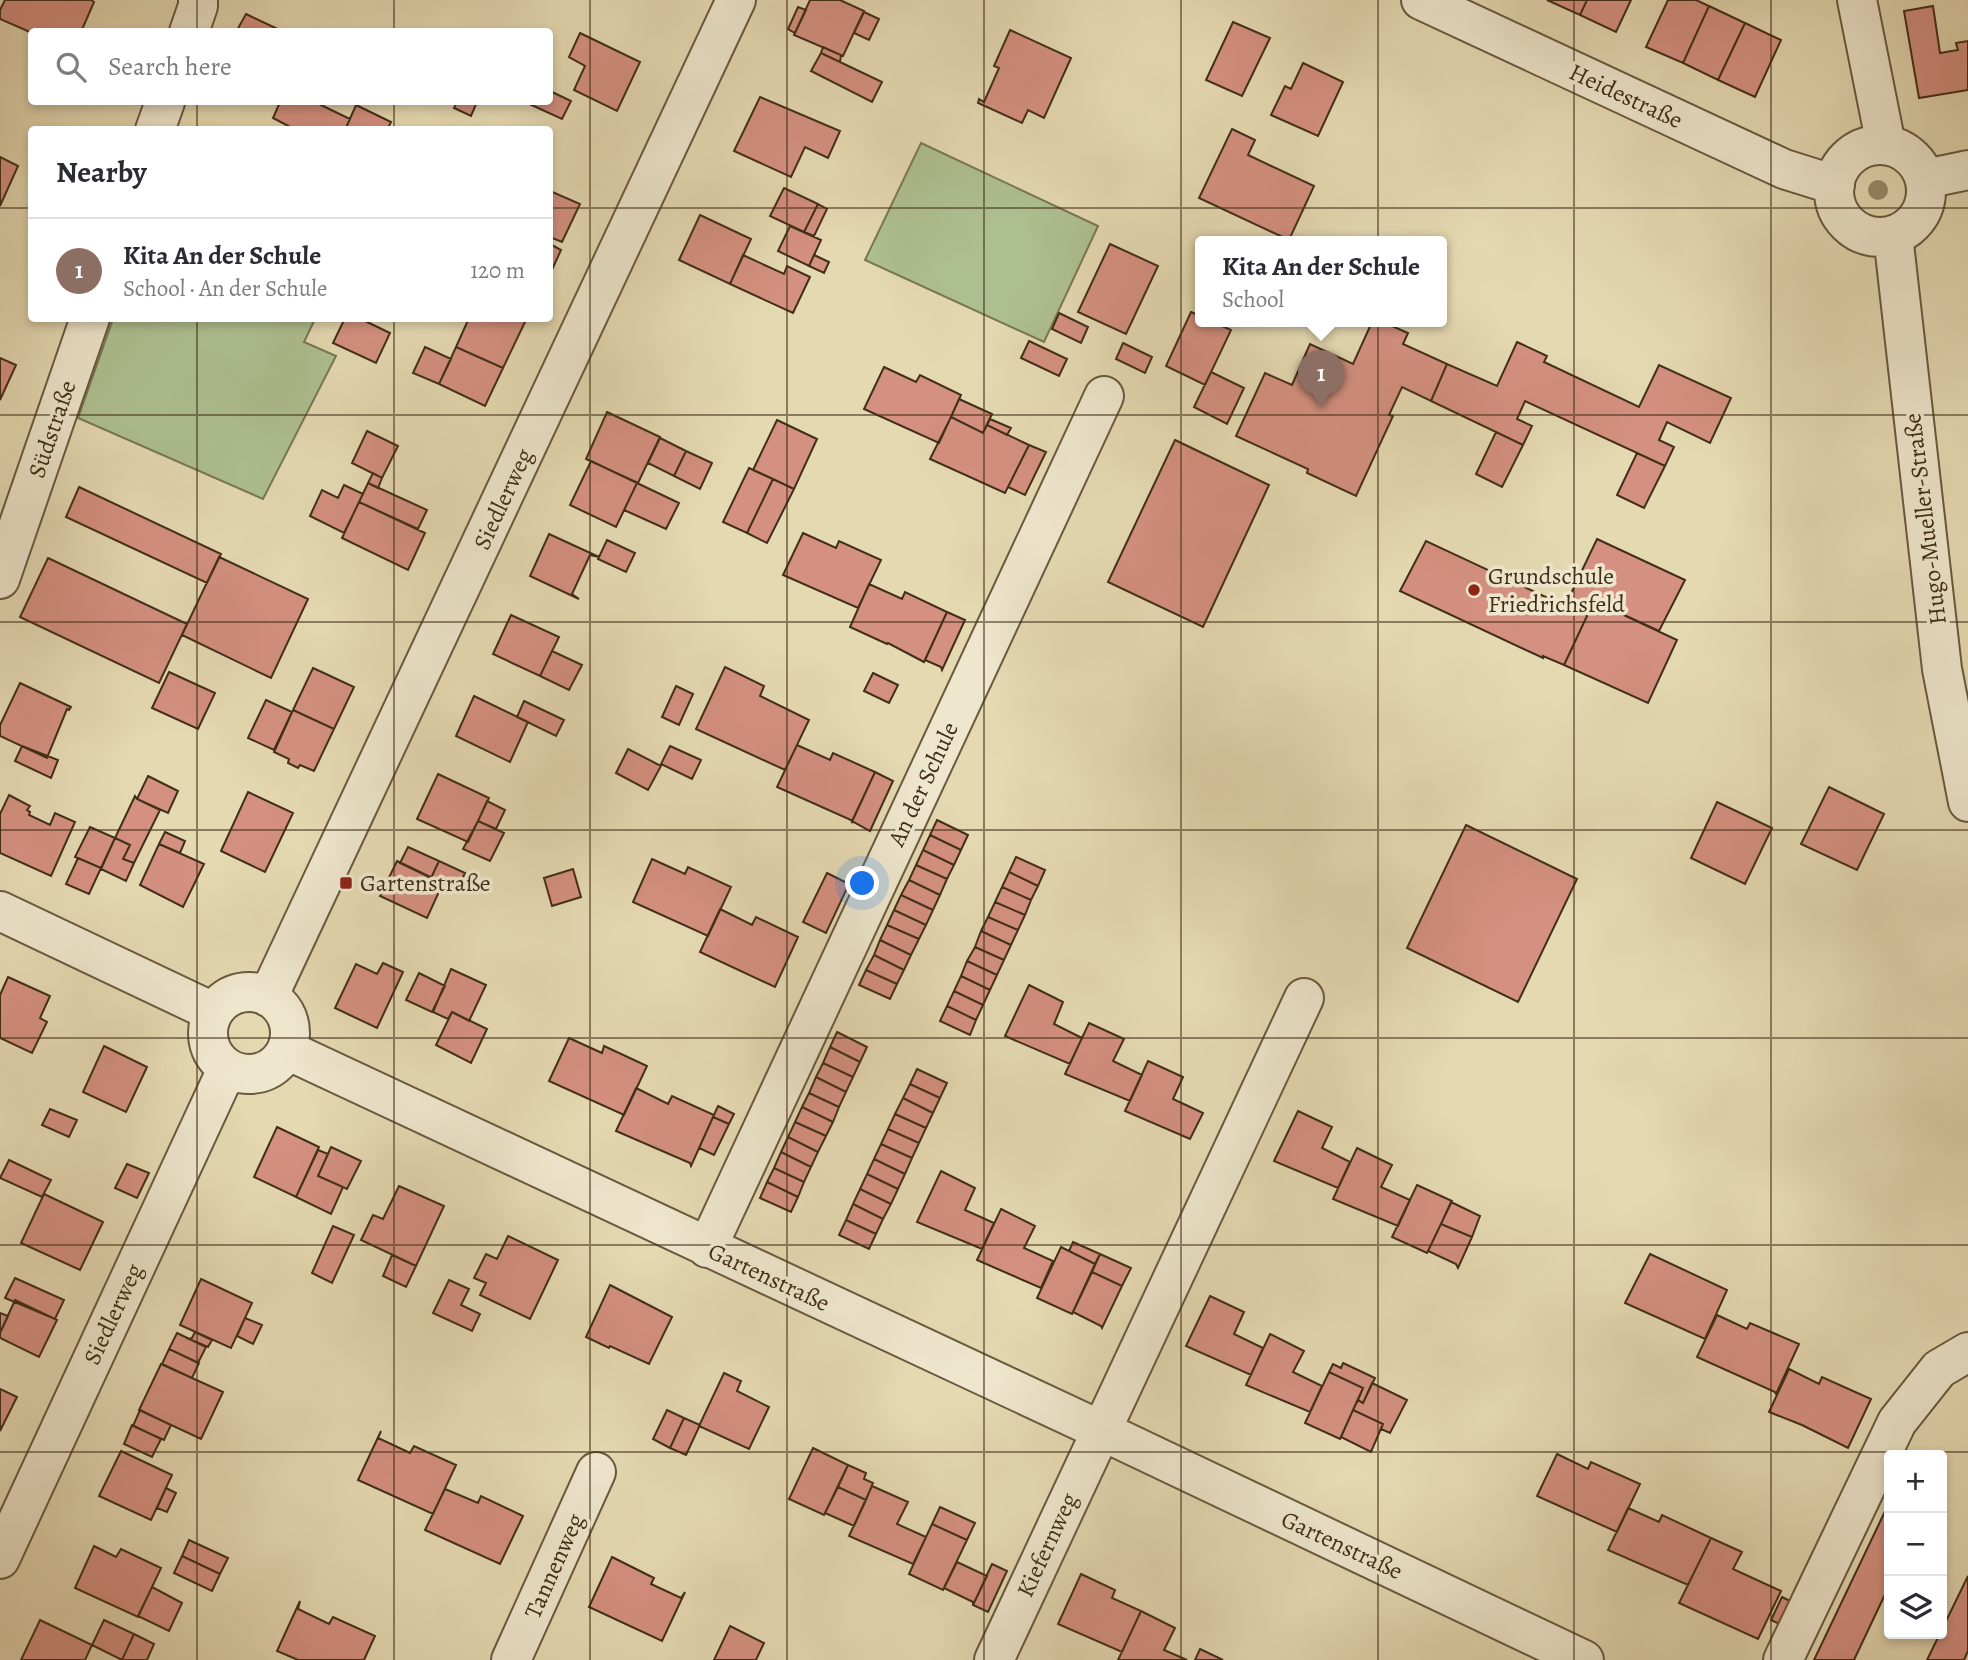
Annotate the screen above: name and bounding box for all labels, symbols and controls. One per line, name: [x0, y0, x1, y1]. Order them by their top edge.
search box: [28, 28, 553, 105]
icon: search: [52, 48, 90, 86]
text: Search here: [108, 49, 232, 84]
street label: Heidestraße: [1564, 56, 1688, 136]
text: Nearby: [56, 152, 147, 192]
popup: [1195, 236, 1447, 327]
text: Kita An der Schule: [123, 238, 321, 273]
text: Kita An der Schule: [1222, 249, 1420, 284]
text: 1: [75, 255, 83, 286]
text: 120 m: [470, 255, 525, 286]
text: School · An der Schule: [123, 273, 327, 304]
text: School: [1222, 284, 1284, 315]
pin: 1: [1298, 350, 1344, 408]
street label: Südstraße: [20, 376, 84, 482]
street label: Hugo-Mueller-Straße: [1896, 411, 1954, 627]
street label: Siedlerweg: [466, 443, 540, 555]
place label: Grundschule Friedrichsfeld: [1488, 560, 1625, 620]
marker: Grundschule Friedrichsfeld: [1466, 582, 1482, 598]
street label: An der Schule: [880, 717, 966, 852]
your location: [845, 866, 879, 900]
place label: Gartenstraße: [360, 867, 491, 899]
marker: Gartenstraße: [338, 875, 354, 891]
street label: Gartenstraße: [703, 1235, 835, 1319]
street label: Siedlerweg: [76, 1258, 150, 1370]
map controls: [1884, 1450, 1947, 1639]
button: +: [1884, 1450, 1947, 1513]
street label: Kiefernweg: [1009, 1488, 1085, 1602]
street label: Gartenstraße: [1276, 1503, 1408, 1587]
street label: Tannenweg: [517, 1508, 591, 1624]
button: −: [1884, 1513, 1947, 1576]
button: layers: [1884, 1576, 1947, 1639]

